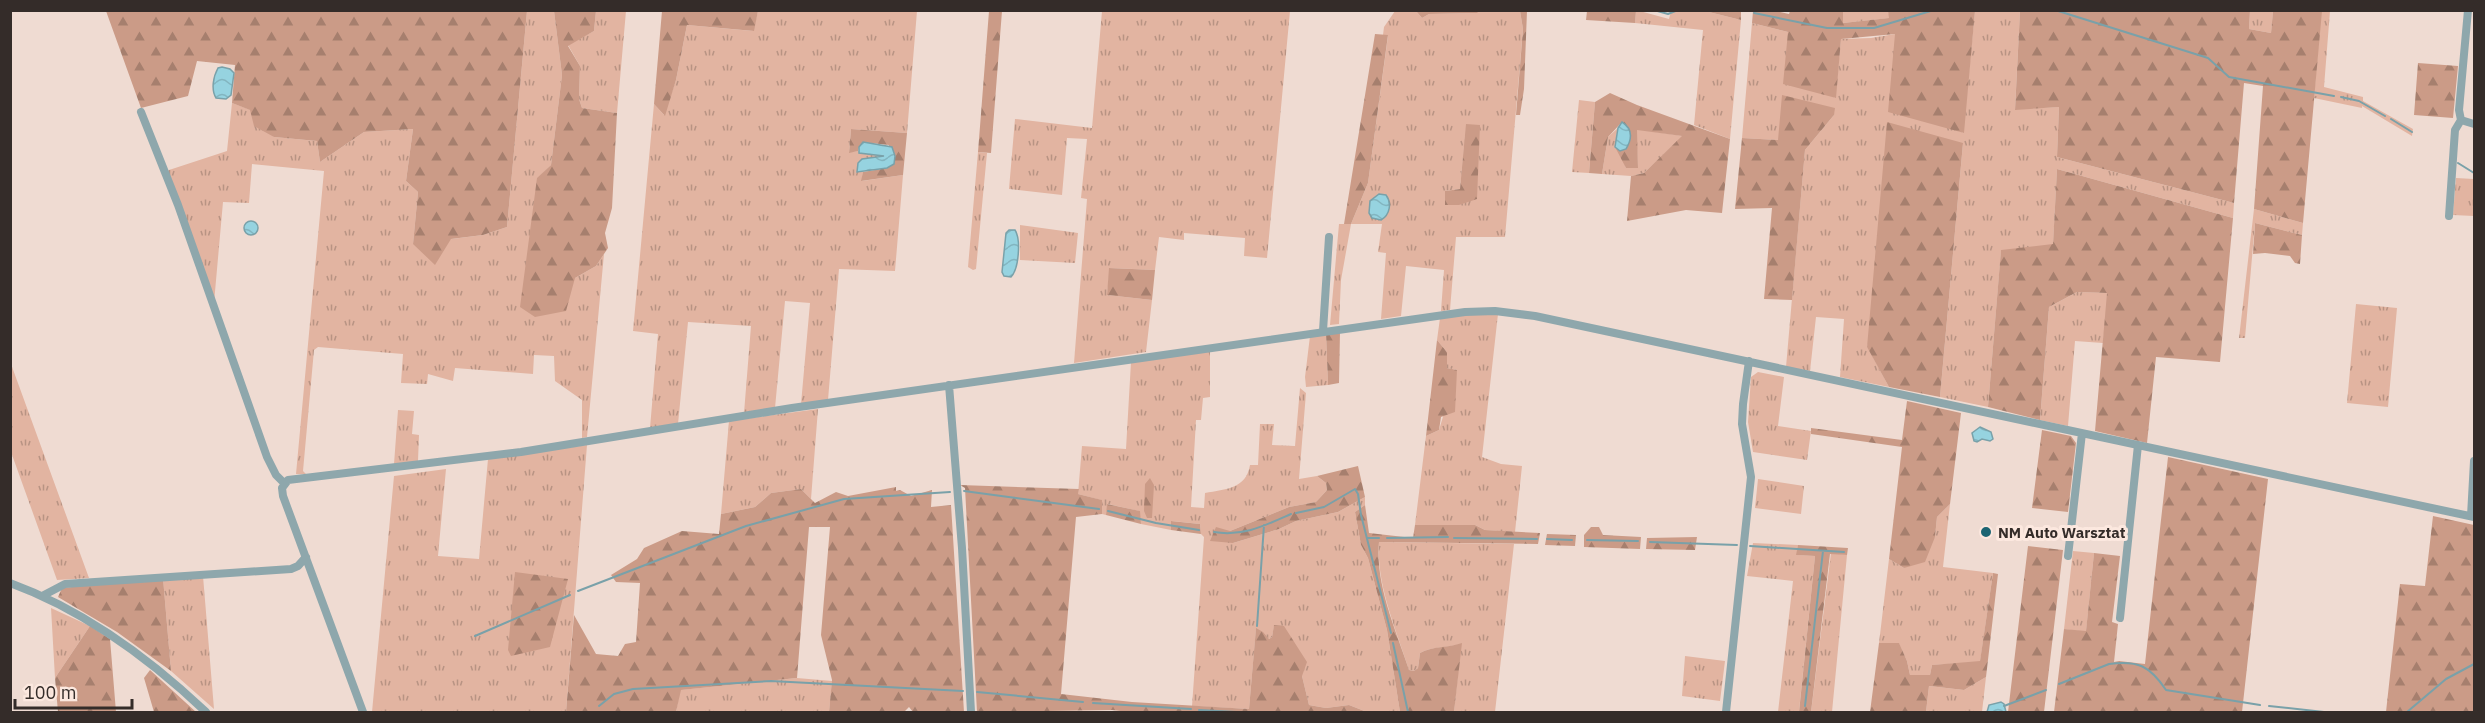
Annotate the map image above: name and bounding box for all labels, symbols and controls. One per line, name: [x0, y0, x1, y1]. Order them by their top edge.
place label: NM Auto Warsztat: [1998, 523, 2126, 542]
marker: NM Auto Warsztat: [1979, 525, 1993, 539]
scale bar: [15, 672, 132, 710]
text: 100 m: [24, 681, 76, 704]

